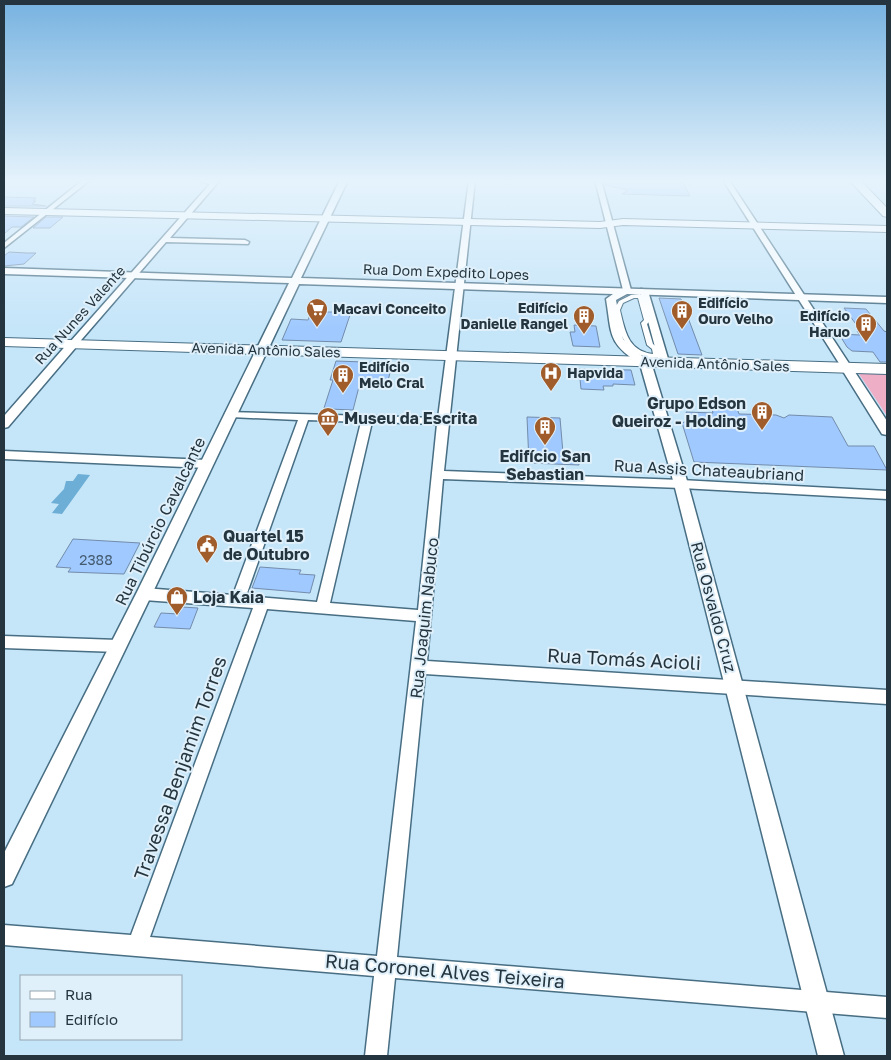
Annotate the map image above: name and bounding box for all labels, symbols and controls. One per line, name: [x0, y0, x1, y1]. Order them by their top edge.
street label: Rua Dom Expedito Lopes: [363, 260, 529, 283]
street label: Rua Nunes Valente: [31, 262, 128, 368]
place label: Edifício Ouro Velho: [698, 294, 773, 327]
supermarket icon: Macavi Conceito: [305, 297, 329, 328]
place label: Edifício Danielle Rangel: [461, 299, 568, 332]
building icon: Edifício Ouro Velho: [670, 299, 694, 330]
place label: Macavi Conceito: [333, 300, 446, 317]
building icon: Edifício Danielle Rangel: [572, 304, 596, 335]
place label: Edifício Haruo: [800, 307, 850, 340]
building icon: Edifício Haruo: [854, 312, 878, 343]
street label: Avenida Antônio Sales: [191, 338, 341, 361]
street label: Avenida Antônio Sales: [640, 352, 790, 375]
place label: Edifício Melo Cral: [359, 358, 425, 391]
hospital icon: Hapvida: [539, 361, 563, 392]
building icon: Edifício Melo Cral: [331, 363, 355, 394]
place label: Hapvida: [567, 364, 623, 381]
place label: Grupo Edson Queiroz - Holding: [612, 393, 746, 431]
building icon: Grupo Edson Queiroz - Holding: [750, 400, 774, 431]
museum icon: Museu da Escrita: [316, 406, 340, 437]
place label: Museu da Escrita: [344, 408, 477, 428]
building icon: Edifício San Sebastian: [533, 415, 557, 446]
street label: Rua Tibúrcio Cavalcante: [110, 434, 210, 608]
place label: Edifício San Sebastian: [499, 446, 591, 484]
street label: Rua Assis Chateaubriand: [613, 455, 805, 485]
place label: Quartel 15 de Outubro: [223, 526, 310, 564]
public building icon: Quartel 15 de Outubro: [195, 533, 219, 564]
street label: Rua Joaquim Nabuco: [406, 536, 442, 700]
street label: Rua Osvaldo Cruz: [687, 539, 741, 675]
house number: 2388: [79, 551, 113, 568]
shop icon: Loja Kaia: [165, 585, 189, 616]
place label: Loja Kaia: [193, 587, 264, 607]
street label: Rua Tomás Acioli: [547, 643, 701, 674]
street label: Travessa Benjamim Torres: [128, 653, 231, 883]
street label: Rua Coronel Alves Teixeira: [324, 949, 566, 992]
legend: [20, 975, 182, 1040]
text: Rua: [65, 985, 92, 1003]
text: Edifício: [65, 1010, 118, 1028]

